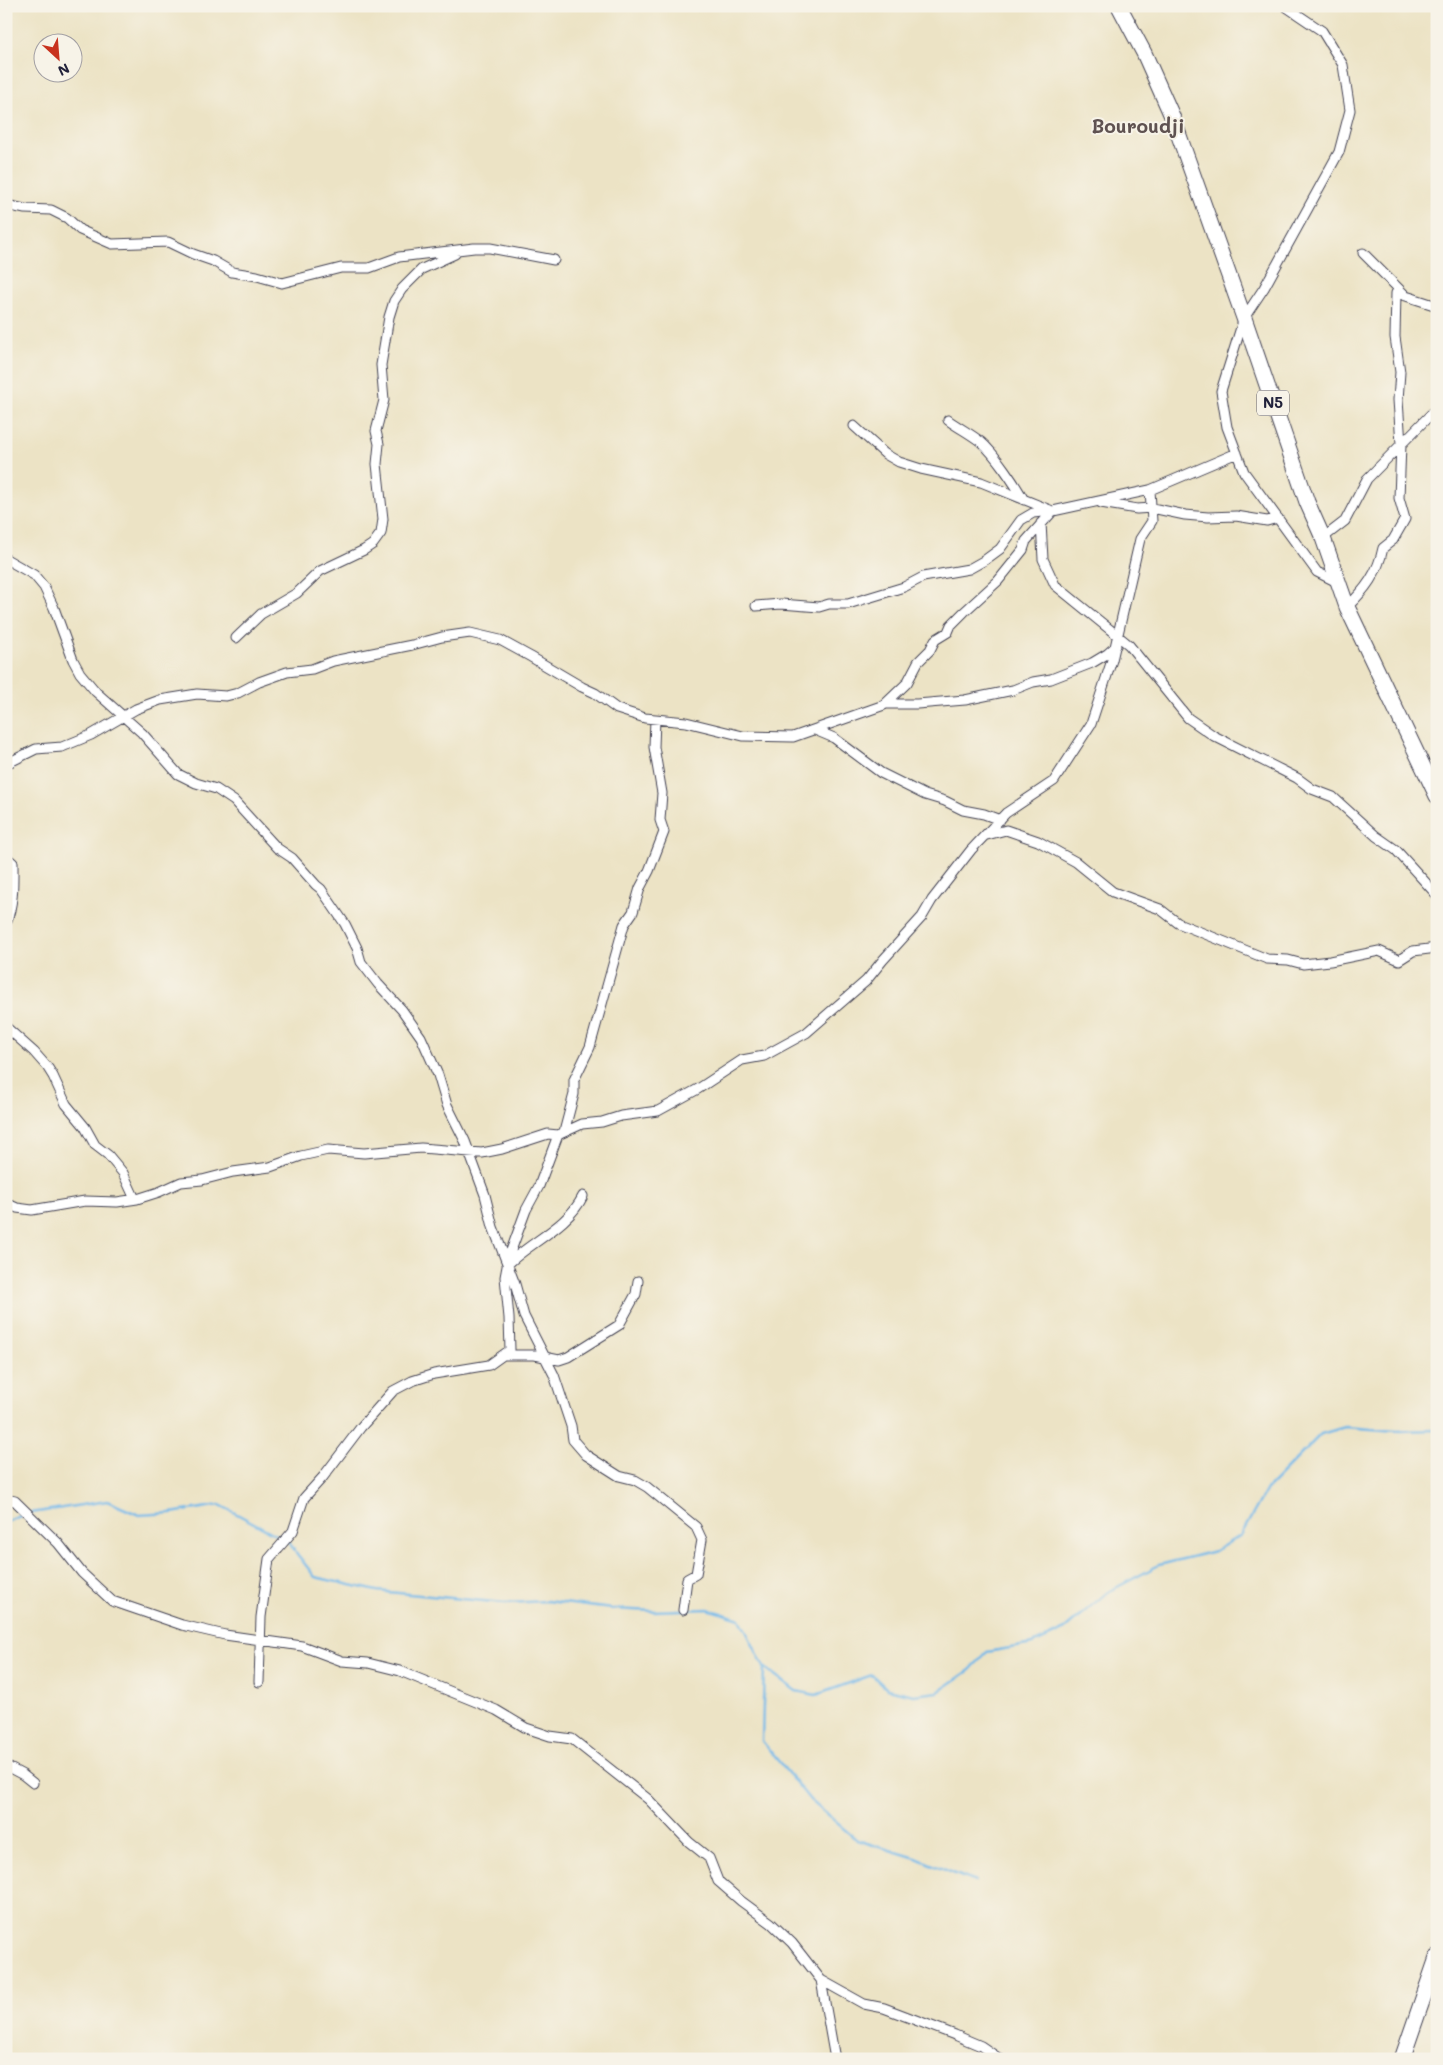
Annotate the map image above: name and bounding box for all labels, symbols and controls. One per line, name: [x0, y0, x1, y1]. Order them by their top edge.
north arrow: [32, 32, 82, 82]
text: N: [55, 59, 73, 81]
district label: Bouroudji: [1091, 113, 1185, 138]
road number: N5: [1257, 390, 1289, 416]

